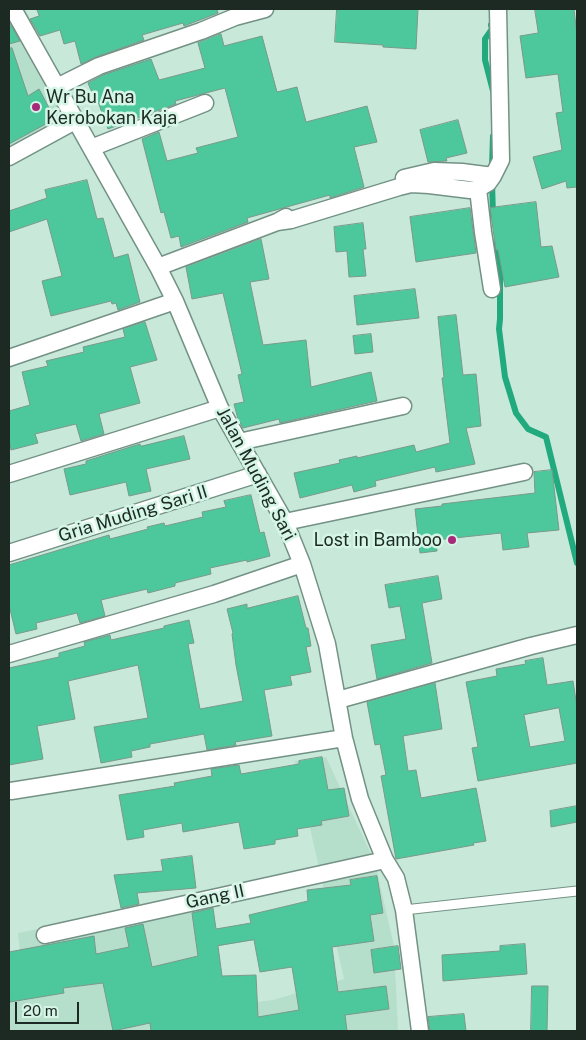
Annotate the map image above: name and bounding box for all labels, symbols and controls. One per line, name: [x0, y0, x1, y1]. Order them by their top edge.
place label: Wr Bu Ana Kerobokan Kaja: [46, 86, 177, 128]
marker: Wr Bu Ana Kerobokan Kaja: [30, 101, 42, 113]
street label: Jalan Muding Sari: [212, 403, 300, 545]
street label: Gria Muding Sari II: [56, 481, 210, 547]
place label: Lost in Bamboo: [314, 529, 442, 551]
marker: Lost in Bamboo: [446, 534, 458, 546]
street label: Gang II: [184, 880, 246, 914]
scale bar: [18, 992, 81, 1024]
text: 20 m: [23, 1002, 58, 1019]

